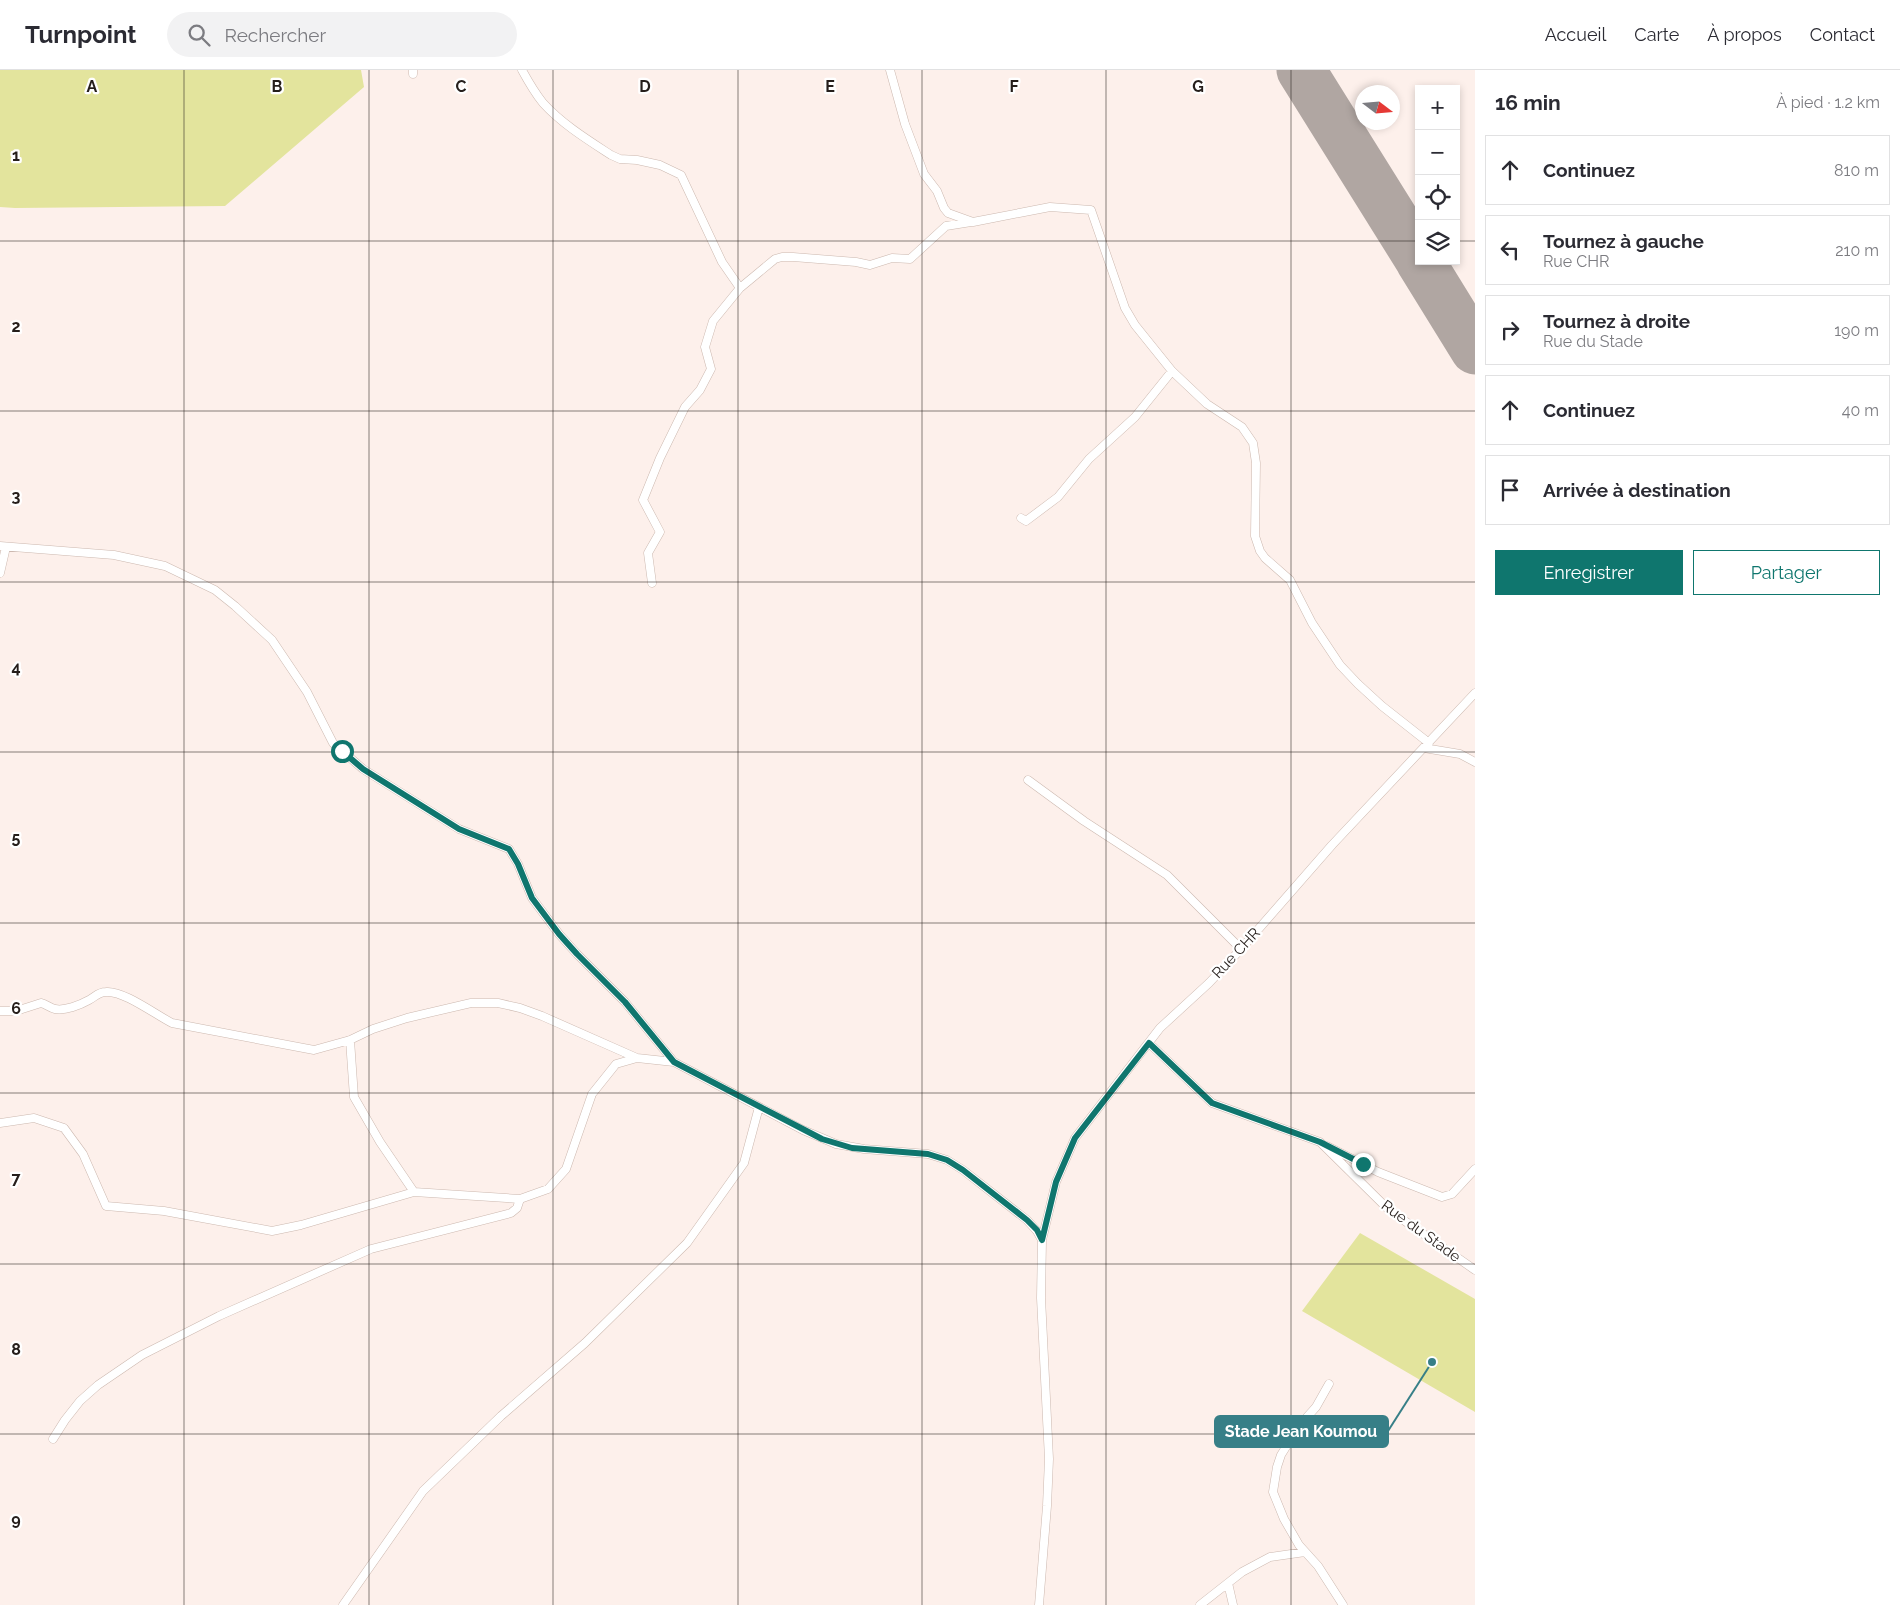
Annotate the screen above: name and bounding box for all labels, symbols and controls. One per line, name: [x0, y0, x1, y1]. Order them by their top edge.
search box: [167, 12, 517, 57]
text: Turnpoint: [25, 20, 137, 49]
icon: search: [185, 21, 213, 49]
text: Rechercher: [225, 24, 326, 46]
text: Accueil: [1545, 24, 1606, 45]
text: Carte: [1634, 24, 1679, 45]
text: À propos: [1707, 24, 1782, 45]
text: Contact: [1810, 24, 1875, 45]
text: A: [87, 77, 98, 96]
text: B: [272, 77, 283, 96]
text: C: [456, 77, 467, 96]
text: D: [639, 77, 651, 96]
text: E: [825, 77, 835, 96]
text: F: [1009, 77, 1019, 96]
text: G: [1192, 77, 1204, 96]
north arrow: [1355, 85, 1400, 130]
map controls: [1415, 85, 1460, 265]
button: +: [1415, 85, 1460, 130]
text: 16 min: [1495, 90, 1561, 115]
text: À pied · 1.2 km: [1776, 93, 1880, 112]
button: −: [1415, 130, 1460, 175]
text: 1: [12, 146, 20, 165]
icon: ahead: [1496, 156, 1524, 184]
text: Continuez: [1543, 159, 1635, 181]
text: 810 m: [1834, 161, 1879, 180]
button: locate: [1415, 175, 1460, 220]
button: layers: [1415, 220, 1460, 265]
text: Tournez à gauche: [1543, 230, 1704, 252]
icon: left: [1496, 236, 1524, 264]
text: 210 m: [1835, 241, 1879, 260]
text: Rue CHR: [1543, 252, 1610, 271]
text: Tournez à droite: [1543, 310, 1690, 332]
icon: right: [1496, 316, 1524, 344]
text: 2: [11, 317, 21, 336]
text: 190 m: [1834, 321, 1879, 340]
text: Rue du Stade: [1543, 332, 1643, 351]
icon: ahead: [1496, 396, 1524, 424]
text: Continuez: [1543, 399, 1635, 421]
text: 40 m: [1842, 401, 1879, 420]
icon: arrive: [1496, 476, 1524, 504]
text: Arrivée à destination: [1543, 479, 1731, 501]
text: 3: [12, 487, 21, 506]
button: Enregistrer: [1495, 550, 1683, 595]
button: Partager: [1693, 550, 1880, 595]
text: 4: [11, 658, 21, 677]
route start: [331, 740, 354, 763]
text: 5: [12, 828, 21, 847]
street label: Rue CHR: [1208, 924, 1264, 982]
text: 6: [11, 999, 21, 1018]
route end: [1352, 1153, 1375, 1176]
text: 7: [12, 1169, 21, 1188]
street label: Rue du Stade: [1378, 1196, 1464, 1266]
text: 8: [11, 1340, 21, 1359]
callout: Stade Jean Koumou: [1215, 1416, 1388, 1447]
text: Stade Jean Koumou: [1225, 1422, 1377, 1441]
text: 9: [11, 1510, 21, 1529]

